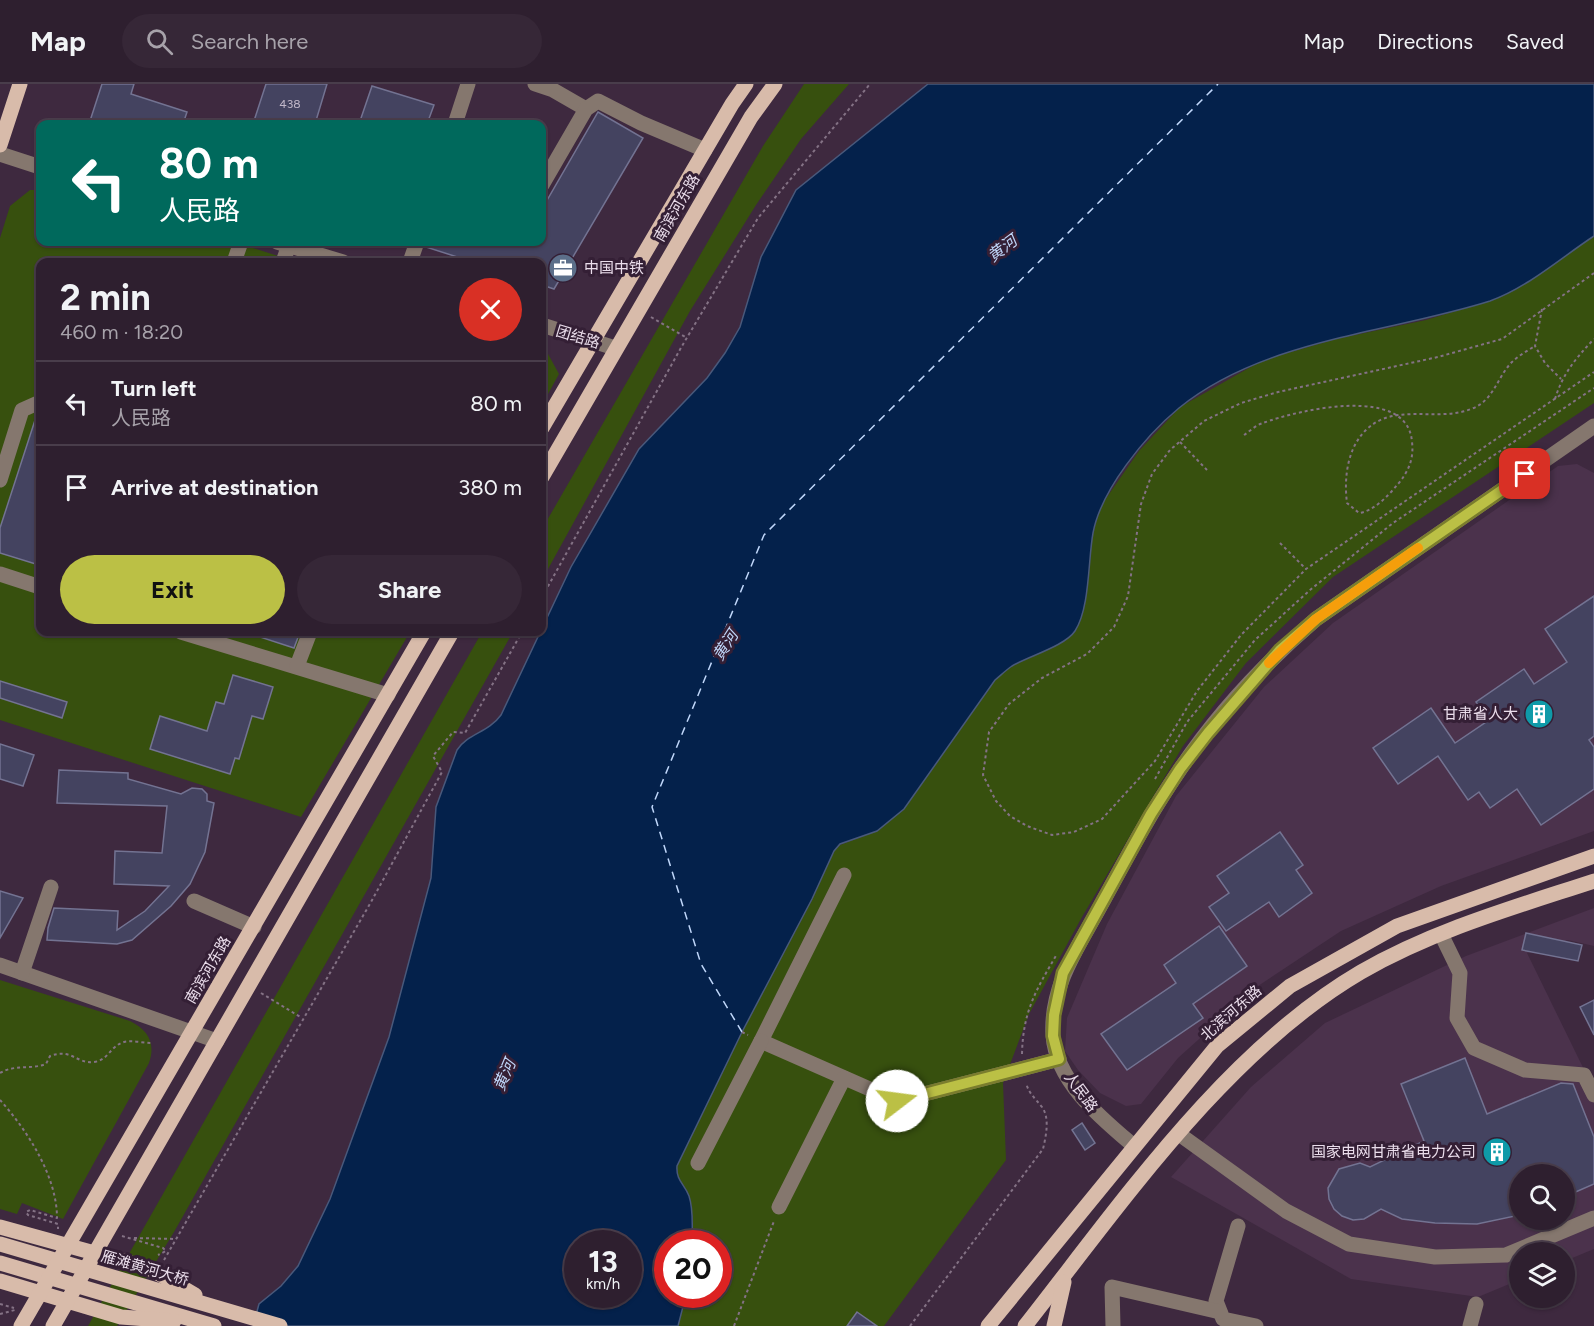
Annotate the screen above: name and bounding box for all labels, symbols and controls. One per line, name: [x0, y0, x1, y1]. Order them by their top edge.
search box: [122, 14, 542, 68]
text: Map: [30, 24, 86, 58]
icon: search: [143, 25, 176, 58]
text: Search here: [191, 28, 308, 55]
text: Map: [1303, 29, 1344, 54]
text: Directions: [1377, 29, 1473, 54]
text: Saved: [1506, 29, 1564, 54]
house number: 438: [279, 97, 301, 111]
text: 80 m: [159, 138, 259, 189]
icon: left: [60, 144, 138, 222]
street label: 南滨河东路: [650, 171, 704, 245]
text: 人民路: [159, 194, 240, 227]
water label: 黄河: [984, 229, 1023, 266]
office icon: 中国中铁: [547, 252, 579, 284]
place label: 中国中铁: [584, 259, 644, 277]
text: 2 min: [60, 276, 151, 319]
button: close: [459, 278, 522, 341]
text: 460 m · 18:20: [60, 320, 183, 344]
street label: 团结路: [554, 322, 602, 352]
text: Turn left: [111, 375, 197, 402]
icon: left: [60, 387, 93, 420]
text: 80 m: [470, 390, 522, 417]
text: 人民路: [111, 406, 171, 430]
pin: [1499, 448, 1550, 499]
icon: arrive: [1508, 457, 1541, 490]
icon: arrive: [60, 471, 93, 504]
text: Arrive at destination: [111, 474, 319, 501]
text: 380 m: [458, 474, 522, 501]
button: Exit: [60, 555, 285, 624]
button: Share: [297, 555, 522, 624]
water label: 黄河: [709, 624, 744, 664]
building icon: 甘肃省人大: [1523, 698, 1555, 730]
place label: 甘肃省人大: [1443, 705, 1518, 723]
street label: 南滨河东路: [181, 933, 235, 1007]
street label: 北滨河东路: [1197, 982, 1265, 1044]
water label: 黄河: [489, 1054, 521, 1094]
position arrow: [865, 1069, 929, 1133]
street label: 人民路: [1060, 1069, 1102, 1115]
building icon: 国家电网甘肃省电力公司: [1481, 1136, 1513, 1168]
place label: 国家电网甘肃省电力公司: [1311, 1143, 1476, 1161]
map controls: [1509, 1164, 1575, 1308]
button: search: [1509, 1164, 1575, 1230]
speed limit sign: 20: [654, 1230, 732, 1308]
button: layers: [1509, 1242, 1575, 1308]
text: 13: [588, 1243, 618, 1280]
street label: 雁滩黄河大桥: [99, 1247, 191, 1289]
text: km/h: [586, 1275, 620, 1293]

